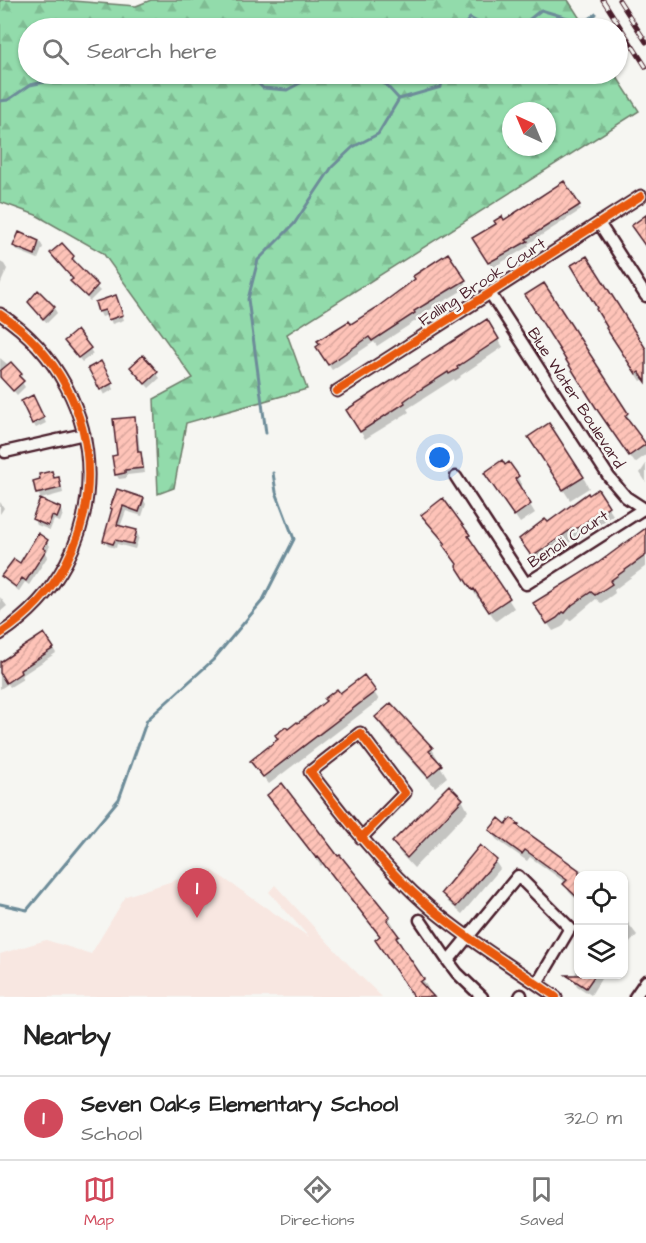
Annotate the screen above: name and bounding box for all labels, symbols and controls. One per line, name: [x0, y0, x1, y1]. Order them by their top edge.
search box: [18, 18, 628, 84]
icon: search: [39, 35, 72, 68]
text: Search here: [87, 36, 217, 67]
north arrow: [502, 102, 556, 156]
street label: Falling Brook Court: [414, 232, 551, 332]
street label: Blue Water Boulevard: [522, 323, 630, 473]
your location: [425, 443, 454, 472]
street label: Benoli Court: [523, 504, 613, 573]
pin: 1: [178, 868, 216, 918]
map controls: [574, 871, 628, 979]
button: locate: [574, 871, 628, 925]
button: layers: [574, 925, 628, 979]
text: Nearby: [24, 1018, 111, 1054]
text: Seven Oaks Elementary School: [81, 1089, 398, 1120]
text: 1: [42, 1104, 45, 1132]
text: 320 m: [564, 1104, 622, 1132]
text: School: [81, 1120, 142, 1148]
tab: Map: [83, 1173, 116, 1231]
tab: Directions: [281, 1173, 355, 1231]
tab: Saved: [520, 1173, 563, 1231]

